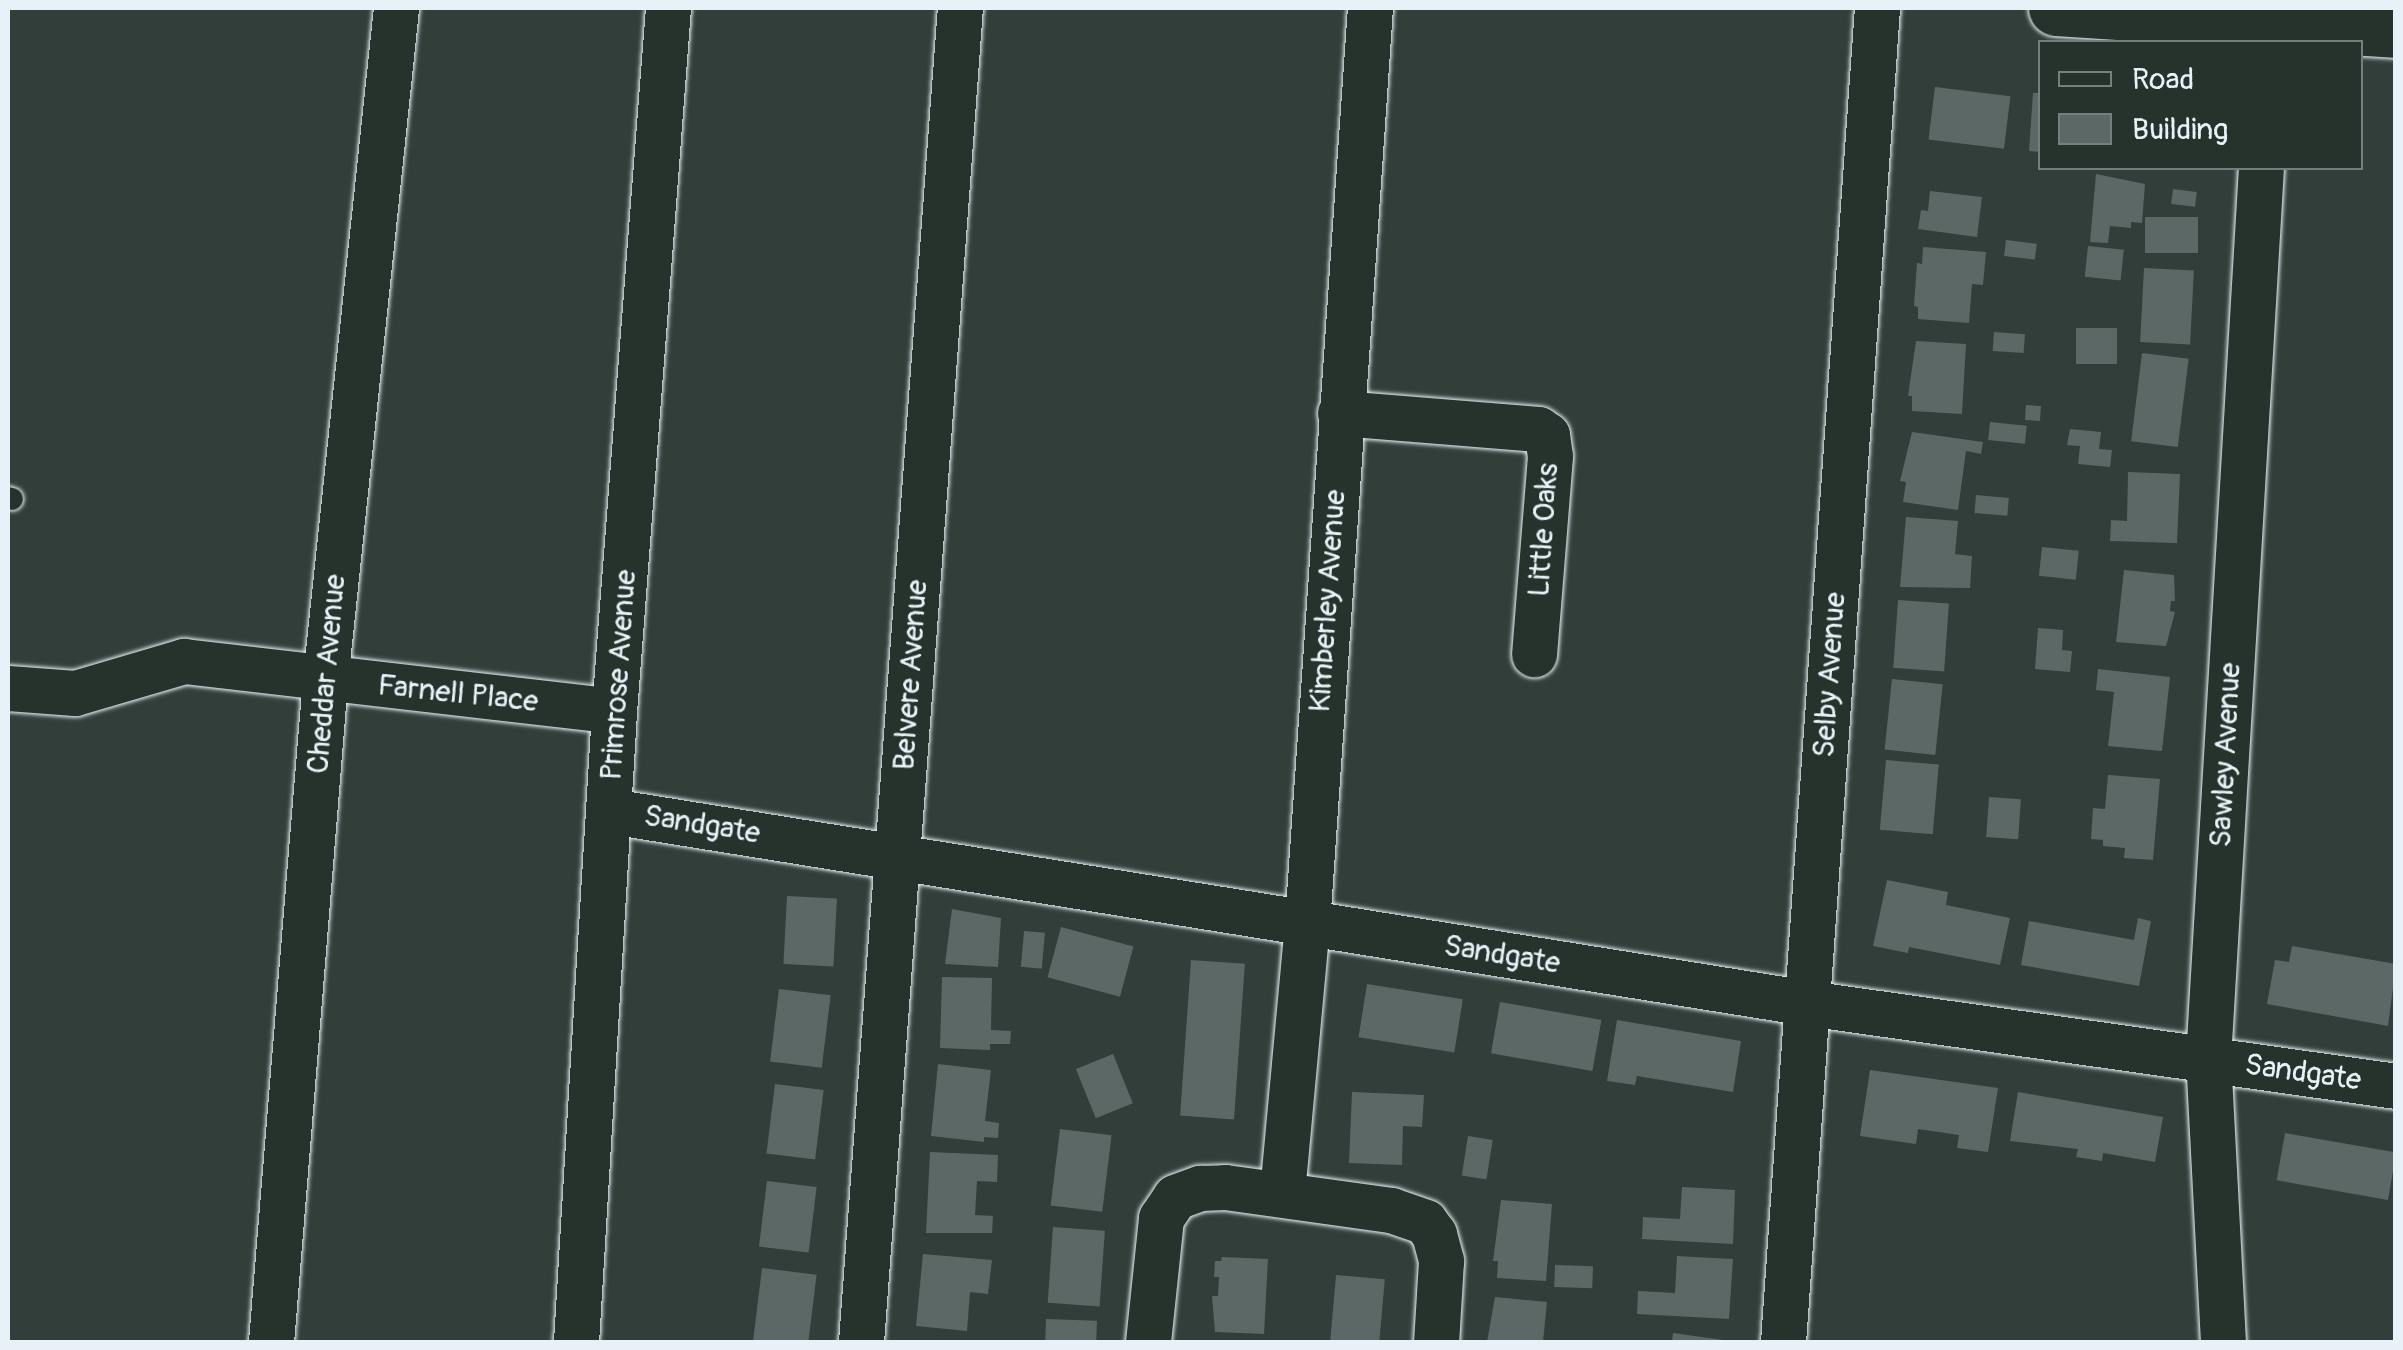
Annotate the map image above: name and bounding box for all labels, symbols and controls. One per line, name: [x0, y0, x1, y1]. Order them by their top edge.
legend: [2038, 40, 2363, 170]
text: Road: [2132, 61, 2194, 98]
text: Building: [2132, 111, 2228, 148]
street label: Little Oaks: [1521, 462, 1567, 598]
street label: Kimberley Avenue: [1302, 488, 1354, 714]
street label: Primrose Avenue: [594, 568, 644, 782]
street label: Cheddar Avenue: [300, 573, 354, 775]
street label: Belvere Avenue: [886, 579, 936, 771]
street label: Selby Avenue: [1806, 591, 1854, 759]
street label: Sawley Avenue: [2203, 662, 2249, 848]
street label: Farnell Place: [376, 668, 540, 720]
street label: Sandgate: [641, 798, 763, 852]
street label: Sandgate: [1441, 928, 1563, 982]
street label: Sandgate: [2243, 1047, 2363, 1099]

